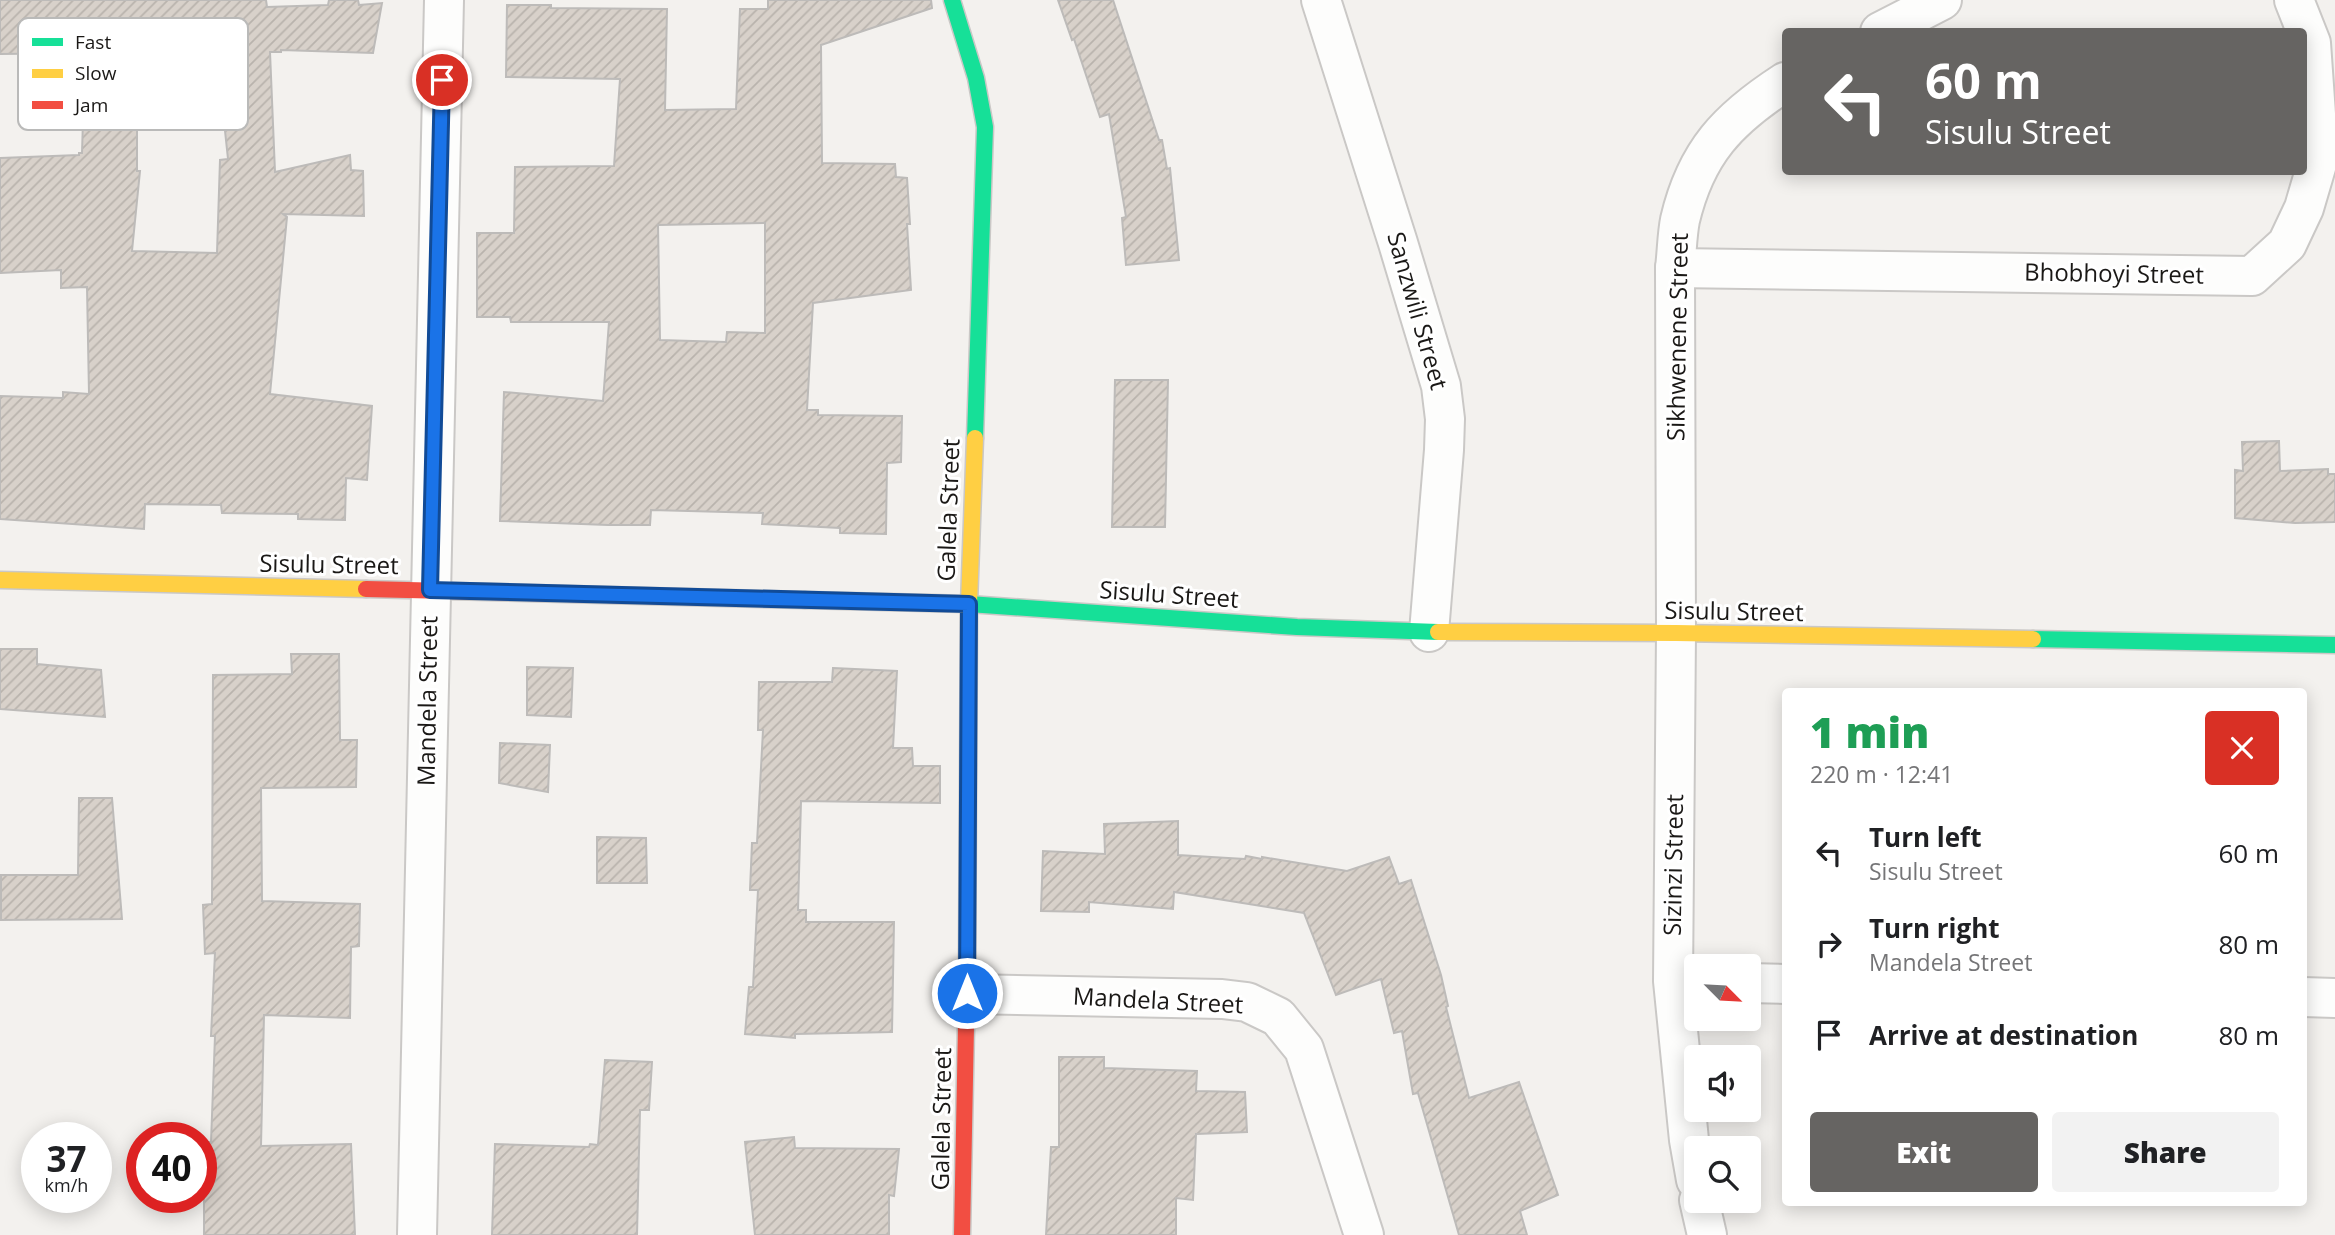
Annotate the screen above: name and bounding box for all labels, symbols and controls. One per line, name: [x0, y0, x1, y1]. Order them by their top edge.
legend: [18, 18, 248, 130]
text: Fast: [75, 29, 111, 55]
text: 60 m: [1925, 47, 2042, 113]
pin: [412, 50, 472, 110]
icon: left: [1810, 56, 1901, 147]
text: Slow: [75, 60, 117, 86]
icon: arrive: [423, 61, 461, 99]
text: Jam: [73, 92, 108, 118]
text: Sisulu Street: [1925, 110, 2111, 153]
street label: Sanzwili Street: [1380, 228, 1457, 393]
street label: Sikhwenene Street: [1658, 233, 1695, 441]
street label: Bhobhoyi Street: [2024, 254, 2204, 291]
street label: Galela Street: [929, 438, 966, 582]
street label: Sisulu Street: [259, 546, 399, 581]
street label: Sisulu Street: [1098, 572, 1240, 615]
street label: Sisulu Street: [1664, 593, 1804, 628]
street label: Mandela Street: [409, 615, 444, 786]
text: 1 min: [1810, 703, 1929, 760]
button: close: [2205, 711, 2279, 785]
text: 220 m · 12:41: [1810, 758, 1953, 790]
street label: Sizinzi Street: [1655, 794, 1690, 936]
text: Turn left: [1869, 819, 1981, 855]
icon: left: [1810, 834, 1848, 872]
text: 60 m: [2218, 835, 2279, 871]
text: Sisulu Street: [1869, 855, 2003, 887]
text: Turn right: [1869, 910, 2000, 946]
icon: right: [1810, 925, 1848, 963]
text: 80 m: [2218, 926, 2279, 962]
text: Mandela Street: [1869, 946, 2032, 978]
north arrow: [1684, 954, 1760, 1031]
map controls: [1684, 954, 1761, 1213]
position arrow: [930, 956, 1004, 1030]
street label: Mandela Street: [1072, 979, 1244, 1020]
icon: arrive: [1810, 1016, 1848, 1054]
text: Arrive at destination: [1869, 1017, 2138, 1053]
text: 80 m: [2218, 1017, 2279, 1053]
button: sound: [1684, 1045, 1761, 1122]
street label: Galela Street: [923, 1047, 958, 1191]
button: Exit: [1810, 1112, 2038, 1192]
button: Share: [2052, 1112, 2279, 1192]
speed limit sign: 40: [126, 1122, 217, 1213]
text: 37: [46, 1135, 87, 1182]
button: search: [1684, 1136, 1761, 1213]
text: km/h: [45, 1173, 88, 1197]

